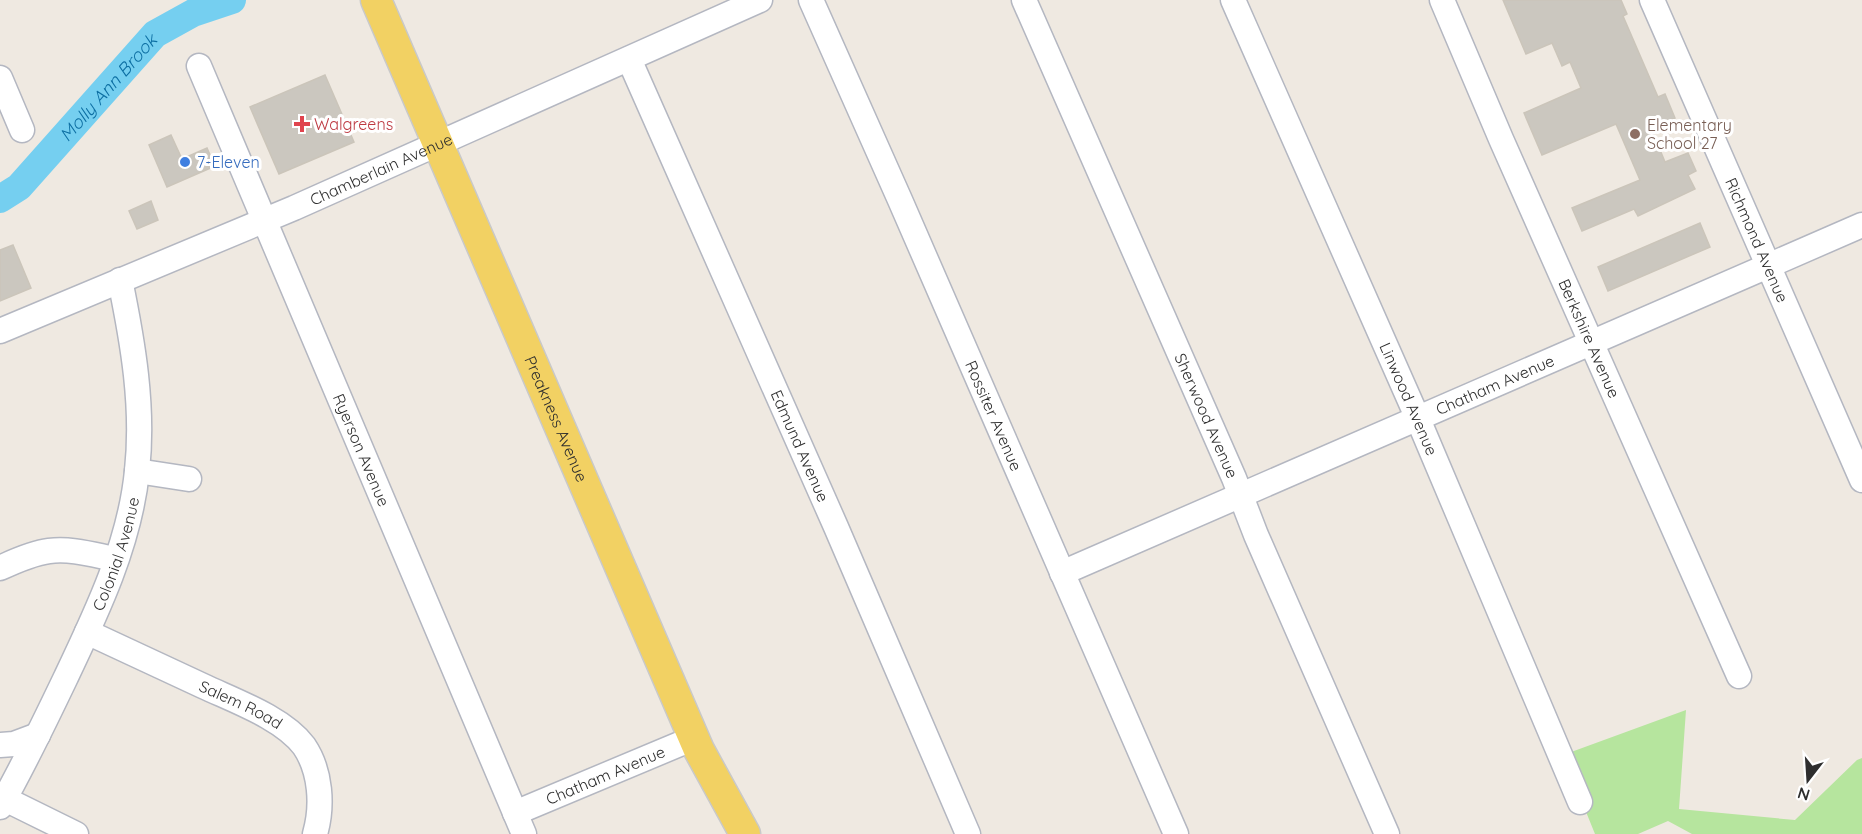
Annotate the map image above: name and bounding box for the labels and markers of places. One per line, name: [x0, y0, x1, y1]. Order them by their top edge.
place label: Walgreens: [314, 114, 393, 134]
place label: Elementary School 27: [1647, 115, 1732, 153]
marker: Walgreens: [295, 117, 309, 131]
marker: Elementary School 27: [1628, 127, 1642, 141]
place label: 7-Eleven: [197, 152, 260, 172]
marker: 7-Eleven: [178, 155, 192, 169]

